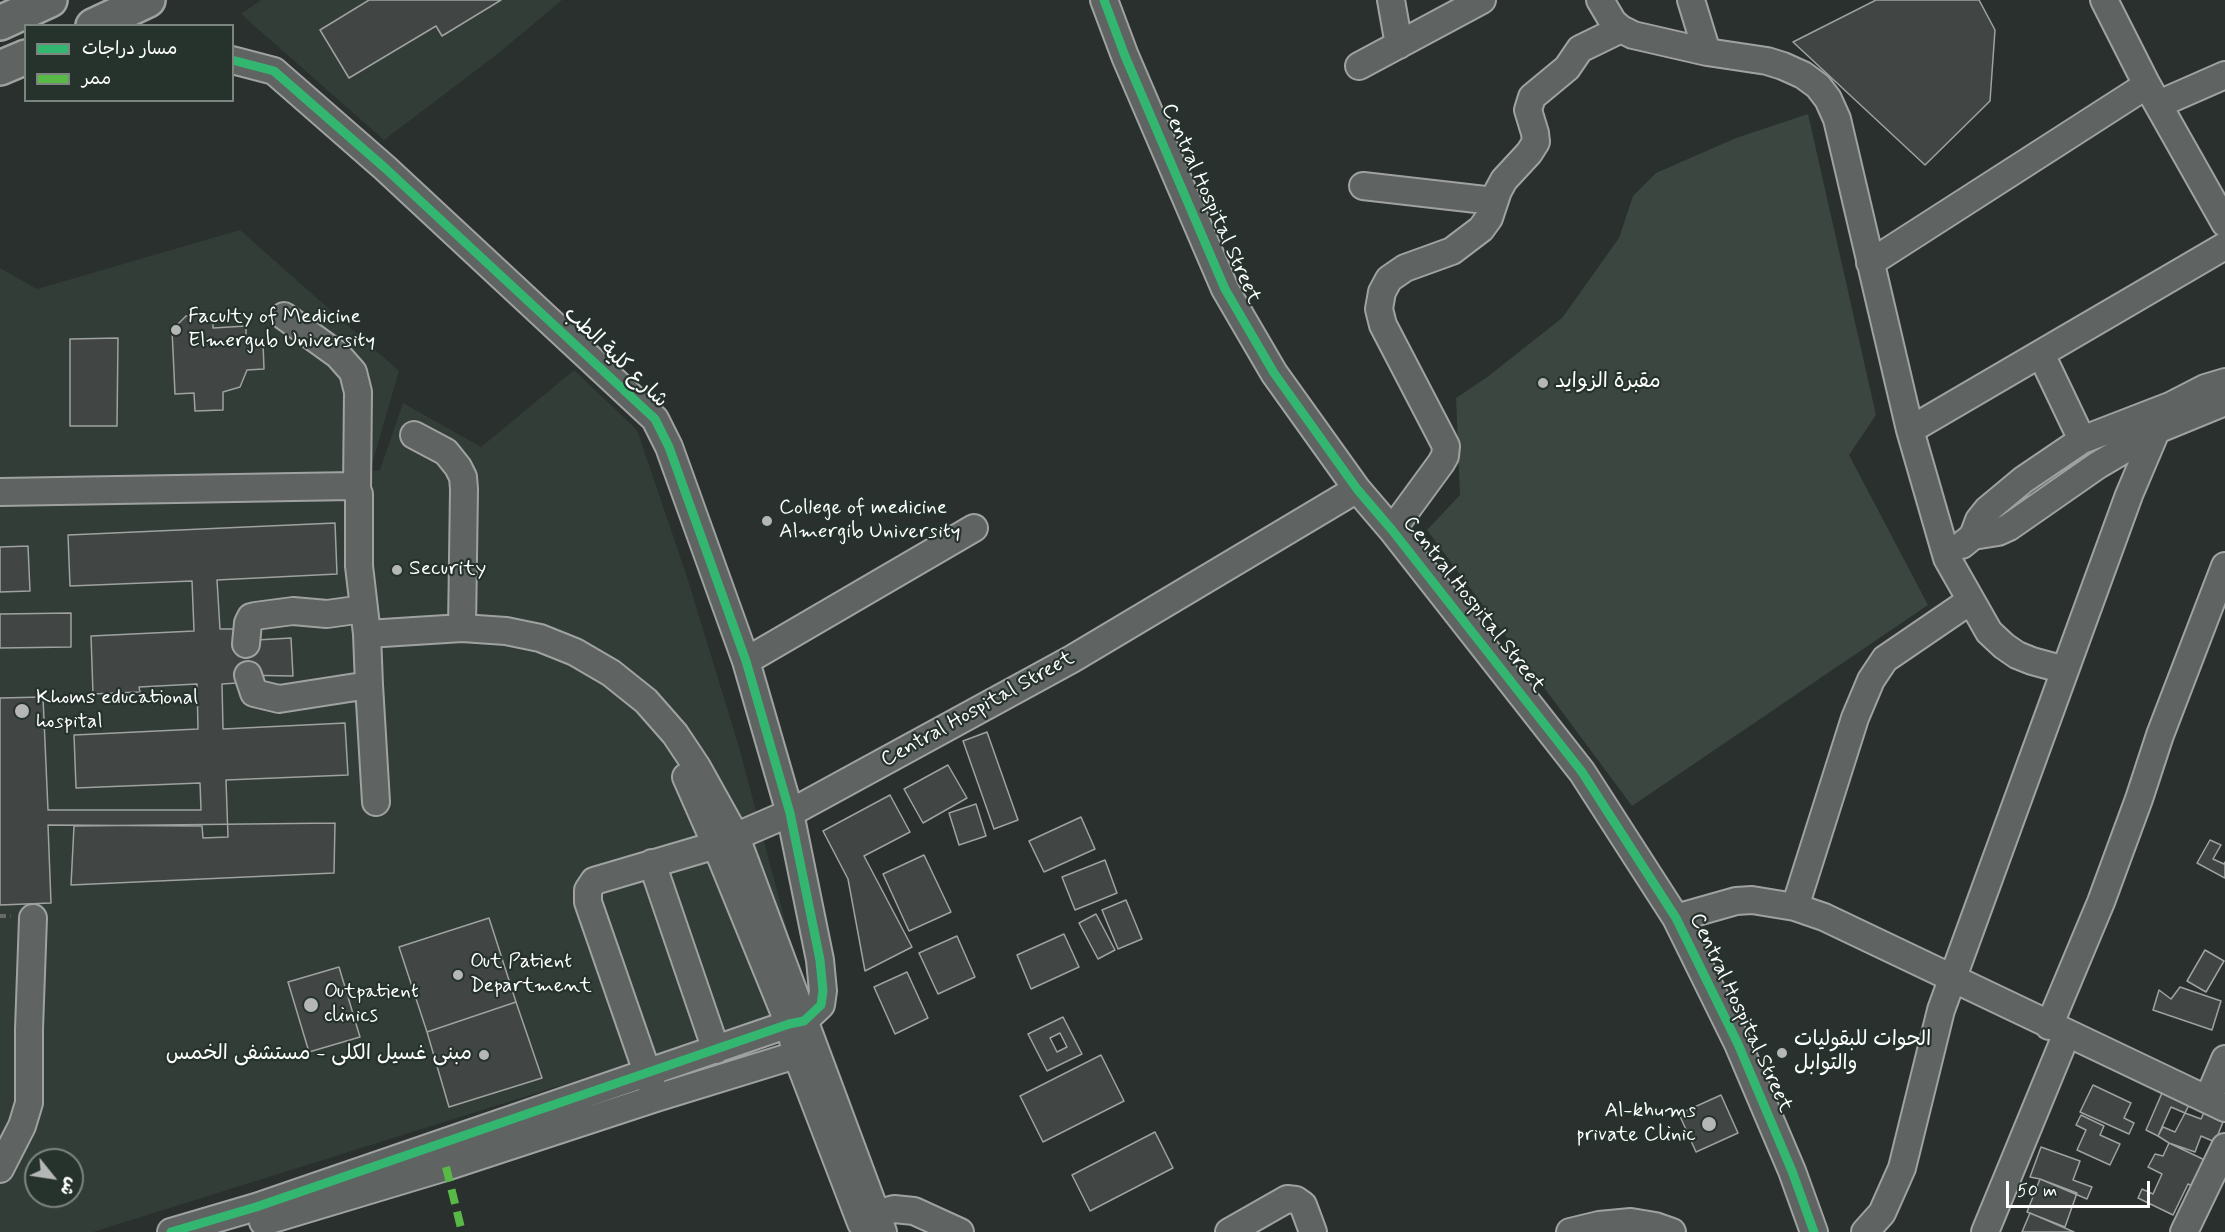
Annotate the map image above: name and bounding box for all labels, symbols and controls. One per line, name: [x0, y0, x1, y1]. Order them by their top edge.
legend: [24, 24, 234, 102]
text: مسار دراجات: [82, 37, 177, 61]
text: ممر: [82, 67, 111, 91]
street label: Central Hospital Street: [1154, 100, 1266, 308]
street label: شارع كلية الطب: [558, 302, 672, 414]
place label: Faculty of Medicine Elmergub University: [188, 305, 375, 355]
marker: Faculty of Medicine Elmergub University: [169, 323, 183, 337]
place label: مقبرة الزوايد: [1555, 370, 1661, 396]
marker: مقبرة الزوايد: [1536, 376, 1550, 390]
place label: College of medicine Almergib University: [779, 496, 960, 546]
street label: Central Hospital Street: [1396, 512, 1550, 698]
marker: College of medicine Almergib University: [760, 514, 774, 528]
place label: Security: [409, 557, 486, 583]
marker: Security: [390, 563, 404, 577]
street label: Central Hospital Street: [877, 646, 1079, 774]
place label: Khoms educational hospital: [36, 686, 198, 736]
marker: Khoms educational hospital: [13, 702, 31, 720]
street label: Central Hospital Street: [1683, 909, 1797, 1117]
place label: Out Patient Department: [470, 950, 592, 1000]
marker: Out Patient Department: [451, 968, 465, 982]
place label: Outpatient clinics: [324, 980, 419, 1030]
marker: Outpatient clinics: [302, 996, 320, 1014]
place label: الحوات للبقوليات والتوابل: [1794, 1028, 1931, 1078]
place label: مبنى غسيل الكلى - مستشفى الخمس: [166, 1042, 472, 1068]
marker: الحوات للبقوليات والتوابل: [1775, 1046, 1789, 1060]
marker: مبنى غسيل الكلى - مستشفى الخمس: [477, 1048, 491, 1062]
place label: Al-khums private Clinic: [1576, 1099, 1696, 1149]
marker: Al-khums private Clinic: [1700, 1115, 1718, 1133]
north arrow: [24, 1148, 84, 1208]
scale bar: [2009, 1169, 2153, 1207]
text: ش: [55, 1173, 82, 1199]
text: 50 m: [2017, 1179, 2057, 1203]

